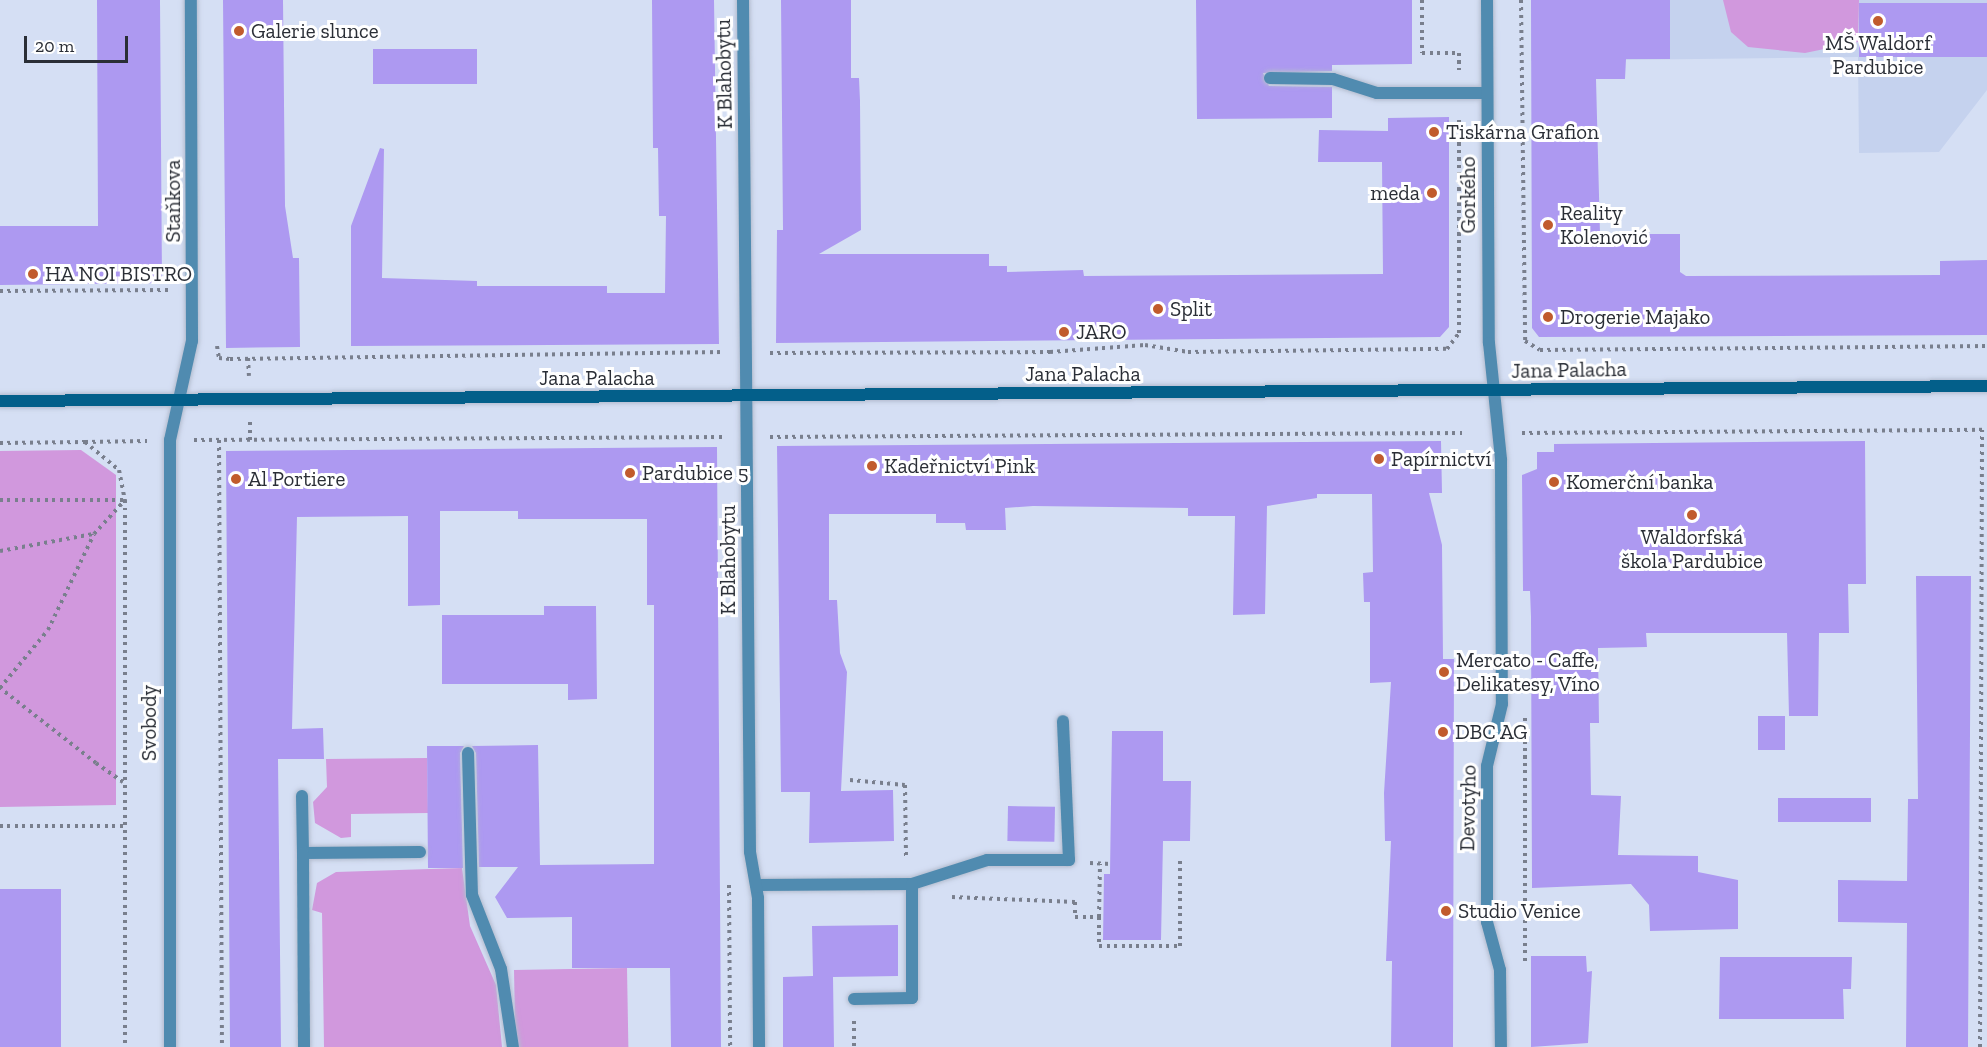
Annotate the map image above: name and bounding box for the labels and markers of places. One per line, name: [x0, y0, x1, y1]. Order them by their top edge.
marker: MŠ Waldorf Pardubice: [1871, 14, 1885, 28]
place label: Galerie slunce: [251, 18, 379, 44]
marker: Galerie slunce: [232, 24, 246, 38]
place label: MŠ Waldorf Pardubice: [1825, 30, 1931, 80]
place label: Tiskárna Grafion: [1446, 119, 1599, 145]
marker: Tiskárna Grafion: [1427, 125, 1441, 139]
place label: meda: [1370, 180, 1420, 206]
marker: meda: [1425, 186, 1439, 200]
place label: Reality Kolenović: [1560, 200, 1648, 250]
marker: Reality Kolenović: [1541, 218, 1555, 232]
place label: HA NOI BISTRO: [45, 261, 193, 287]
marker: HA NOI BISTRO: [26, 267, 40, 281]
place label: Split: [1170, 296, 1212, 322]
marker: Split: [1151, 302, 1165, 316]
place label: Drogerie Majako: [1560, 304, 1710, 330]
marker: Drogerie Majako: [1541, 310, 1555, 324]
place label: JARO: [1076, 319, 1127, 345]
marker: JARO: [1057, 325, 1071, 339]
place label: Papírnictví: [1391, 446, 1491, 472]
marker: Papírnictví: [1372, 452, 1386, 466]
place label: Kadeřnictví Pink: [884, 453, 1035, 479]
marker: Kadeřnictví Pink: [865, 459, 879, 473]
place label: Pardubice 5: [642, 460, 748, 486]
place label: Al Portiere: [248, 466, 345, 492]
marker: Pardubice 5: [623, 466, 637, 480]
place label: Komerční banka: [1566, 469, 1713, 495]
marker: Al Portiere: [229, 472, 243, 486]
marker: Komerční banka: [1547, 475, 1561, 489]
marker: Waldorfská škola Pardubice: [1685, 508, 1699, 522]
place label: Waldorfská škola Pardubice: [1621, 524, 1763, 574]
place label: Mercato - Caffe, Delikatesy, Víno: [1456, 647, 1601, 697]
marker: Mercato - Caffe, Delikatesy, Víno: [1437, 665, 1451, 679]
place label: DBC AG: [1455, 719, 1528, 745]
marker: DBC AG: [1436, 725, 1450, 739]
place label: Studio Venice: [1458, 898, 1581, 924]
marker: Studio Venice: [1439, 904, 1453, 918]

